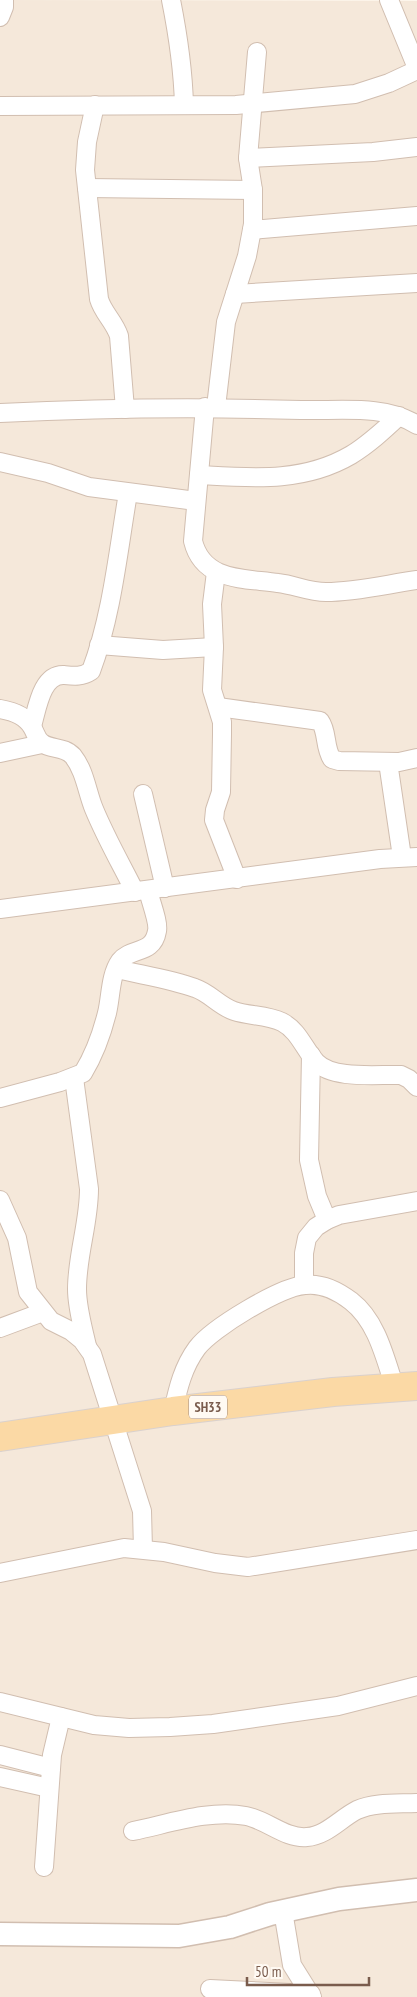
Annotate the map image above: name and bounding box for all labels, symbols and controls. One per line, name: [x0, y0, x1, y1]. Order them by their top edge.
road number: SH33: [189, 1395, 227, 1418]
scale bar: [247, 1954, 370, 1986]
text: 50 m: [255, 1962, 281, 1981]

